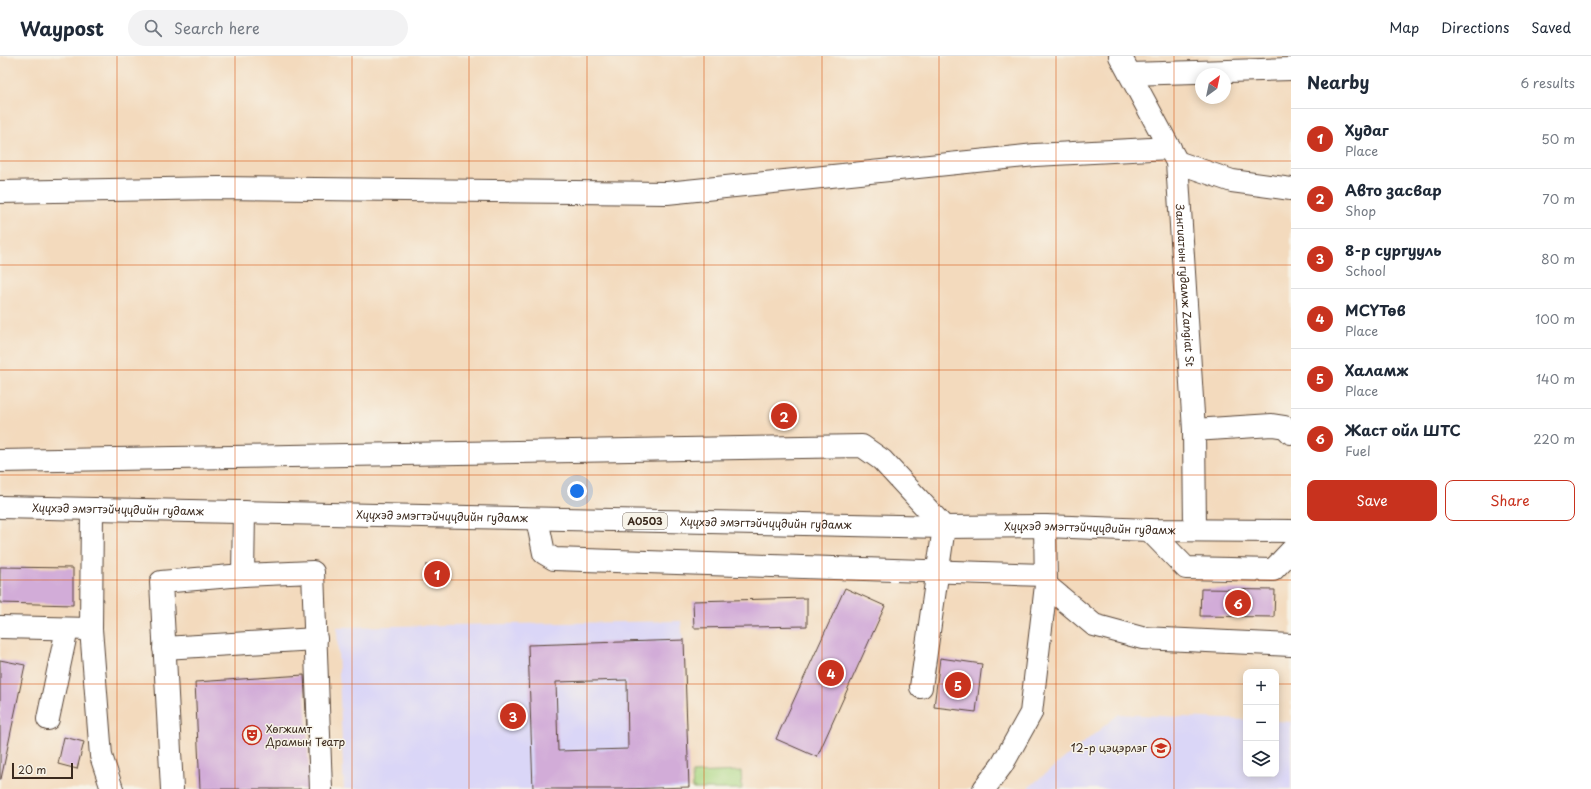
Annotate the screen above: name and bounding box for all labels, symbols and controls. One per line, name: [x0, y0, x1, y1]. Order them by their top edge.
search box: [128, 10, 408, 46]
text: Waypost: [20, 14, 104, 42]
text: Search here: [174, 16, 260, 39]
icon: search: [142, 17, 164, 39]
text: Map: [1389, 17, 1419, 38]
text: Directions: [1441, 17, 1509, 38]
text: Saved: [1531, 17, 1571, 38]
north arrow: [1195, 68, 1231, 104]
text: Nearby: [1307, 69, 1369, 95]
text: 6 results: [1520, 73, 1575, 92]
text: Худаг: [1345, 118, 1389, 141]
text: 1: [1317, 129, 1323, 148]
text: 50 m: [1541, 129, 1575, 148]
text: Place: [1345, 141, 1378, 160]
text: Авто засвар: [1345, 178, 1442, 201]
text: 2: [1315, 189, 1325, 208]
text: 70 m: [1542, 189, 1575, 208]
text: Shop: [1345, 201, 1376, 220]
street label: Зангиатын гудамж Zangiat St: [1172, 203, 1199, 368]
text: 8-р сургууль: [1345, 238, 1442, 261]
text: 3: [1316, 249, 1324, 268]
text: 80 m: [1541, 249, 1575, 268]
text: School: [1345, 261, 1386, 280]
text: МСҮТөв: [1345, 298, 1406, 321]
text: 4: [1316, 309, 1324, 328]
text: 100 m: [1535, 309, 1575, 328]
text: Place: [1345, 321, 1378, 340]
text: Халамж: [1345, 358, 1408, 381]
text: 5: [1316, 369, 1324, 388]
text: 140 m: [1536, 369, 1575, 388]
text: Place: [1345, 381, 1378, 400]
pin: 2: [771, 401, 797, 431]
text: Жаст ойл ШТС: [1345, 418, 1461, 441]
text: 6: [1315, 429, 1325, 448]
text: 220 m: [1533, 429, 1575, 448]
text: Fuel: [1345, 441, 1371, 460]
button: Save: [1307, 480, 1437, 521]
button: Share: [1445, 480, 1575, 521]
your location: [567, 481, 587, 501]
street label: Хүүхэд эмэгтэйчүүдийн гудамж: [32, 499, 204, 519]
street label: Хүүхэд эмэгтэйчүүдийн гудамж: [356, 506, 528, 526]
street label: Хүүхэд эмэгтэйчүүдийн гудамж: [680, 512, 852, 533]
road number: A0503: [623, 513, 667, 529]
street label: Хүүхэд эмэгтэйчүүдийн гудамж: [1004, 517, 1176, 538]
pin: 1: [424, 559, 450, 589]
pin: 6: [1225, 588, 1251, 618]
pin: 4: [818, 658, 844, 688]
map controls: [1243, 669, 1279, 777]
button: +: [1243, 669, 1279, 705]
pin: 5: [945, 670, 971, 700]
pin: 3: [500, 701, 526, 731]
button: −: [1243, 705, 1279, 741]
place label: Хөгжимт Драмын Театр: [265, 720, 346, 750]
theatre icon: Хөгжимт Драмын Театр: [241, 724, 263, 746]
school or university icon: 12-р цэцэрлэг: [1150, 737, 1172, 759]
place label: 12-р цэцэрлэг: [1071, 739, 1147, 756]
button: layers: [1243, 741, 1279, 777]
scale bar: [12, 761, 73, 780]
text: 20 m: [18, 761, 46, 778]

